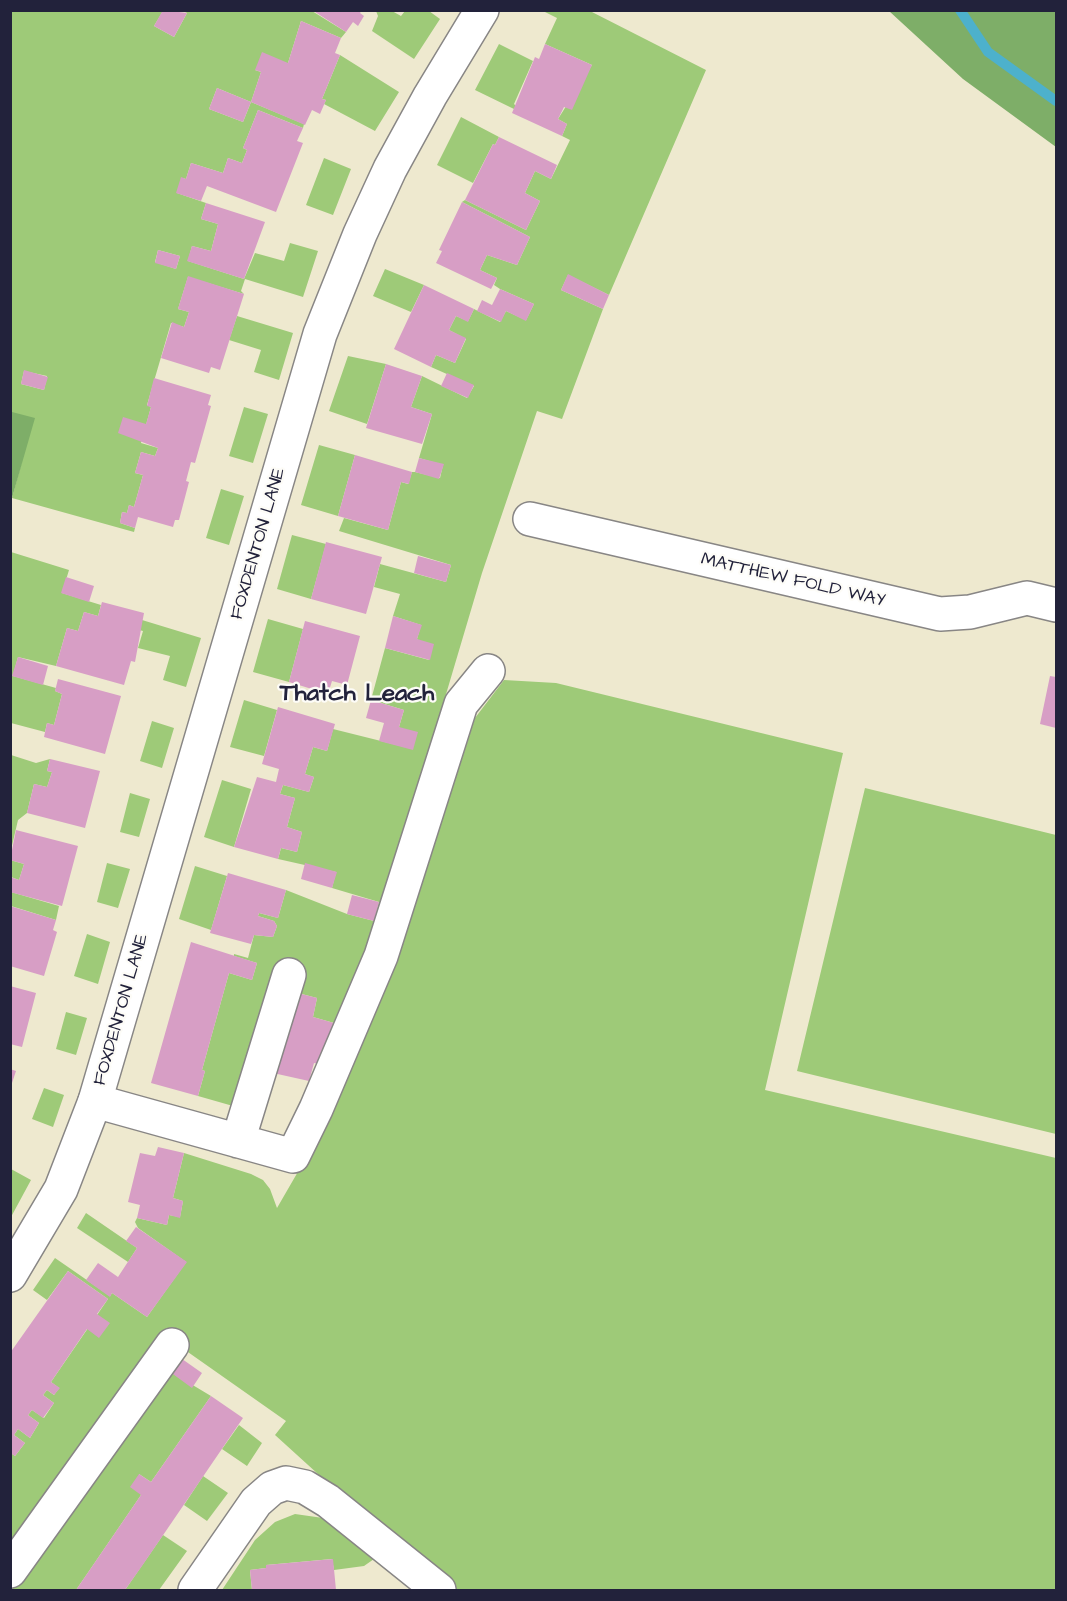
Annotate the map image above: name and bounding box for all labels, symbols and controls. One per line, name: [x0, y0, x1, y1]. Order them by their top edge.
street label: FOXDENTON LANE: [227, 466, 291, 622]
street label: MATTHEW FOLD WAY: [699, 549, 887, 613]
district label: Thatch Leach: [280, 681, 434, 709]
street label: FOXDENTON LANE: [90, 932, 154, 1088]

